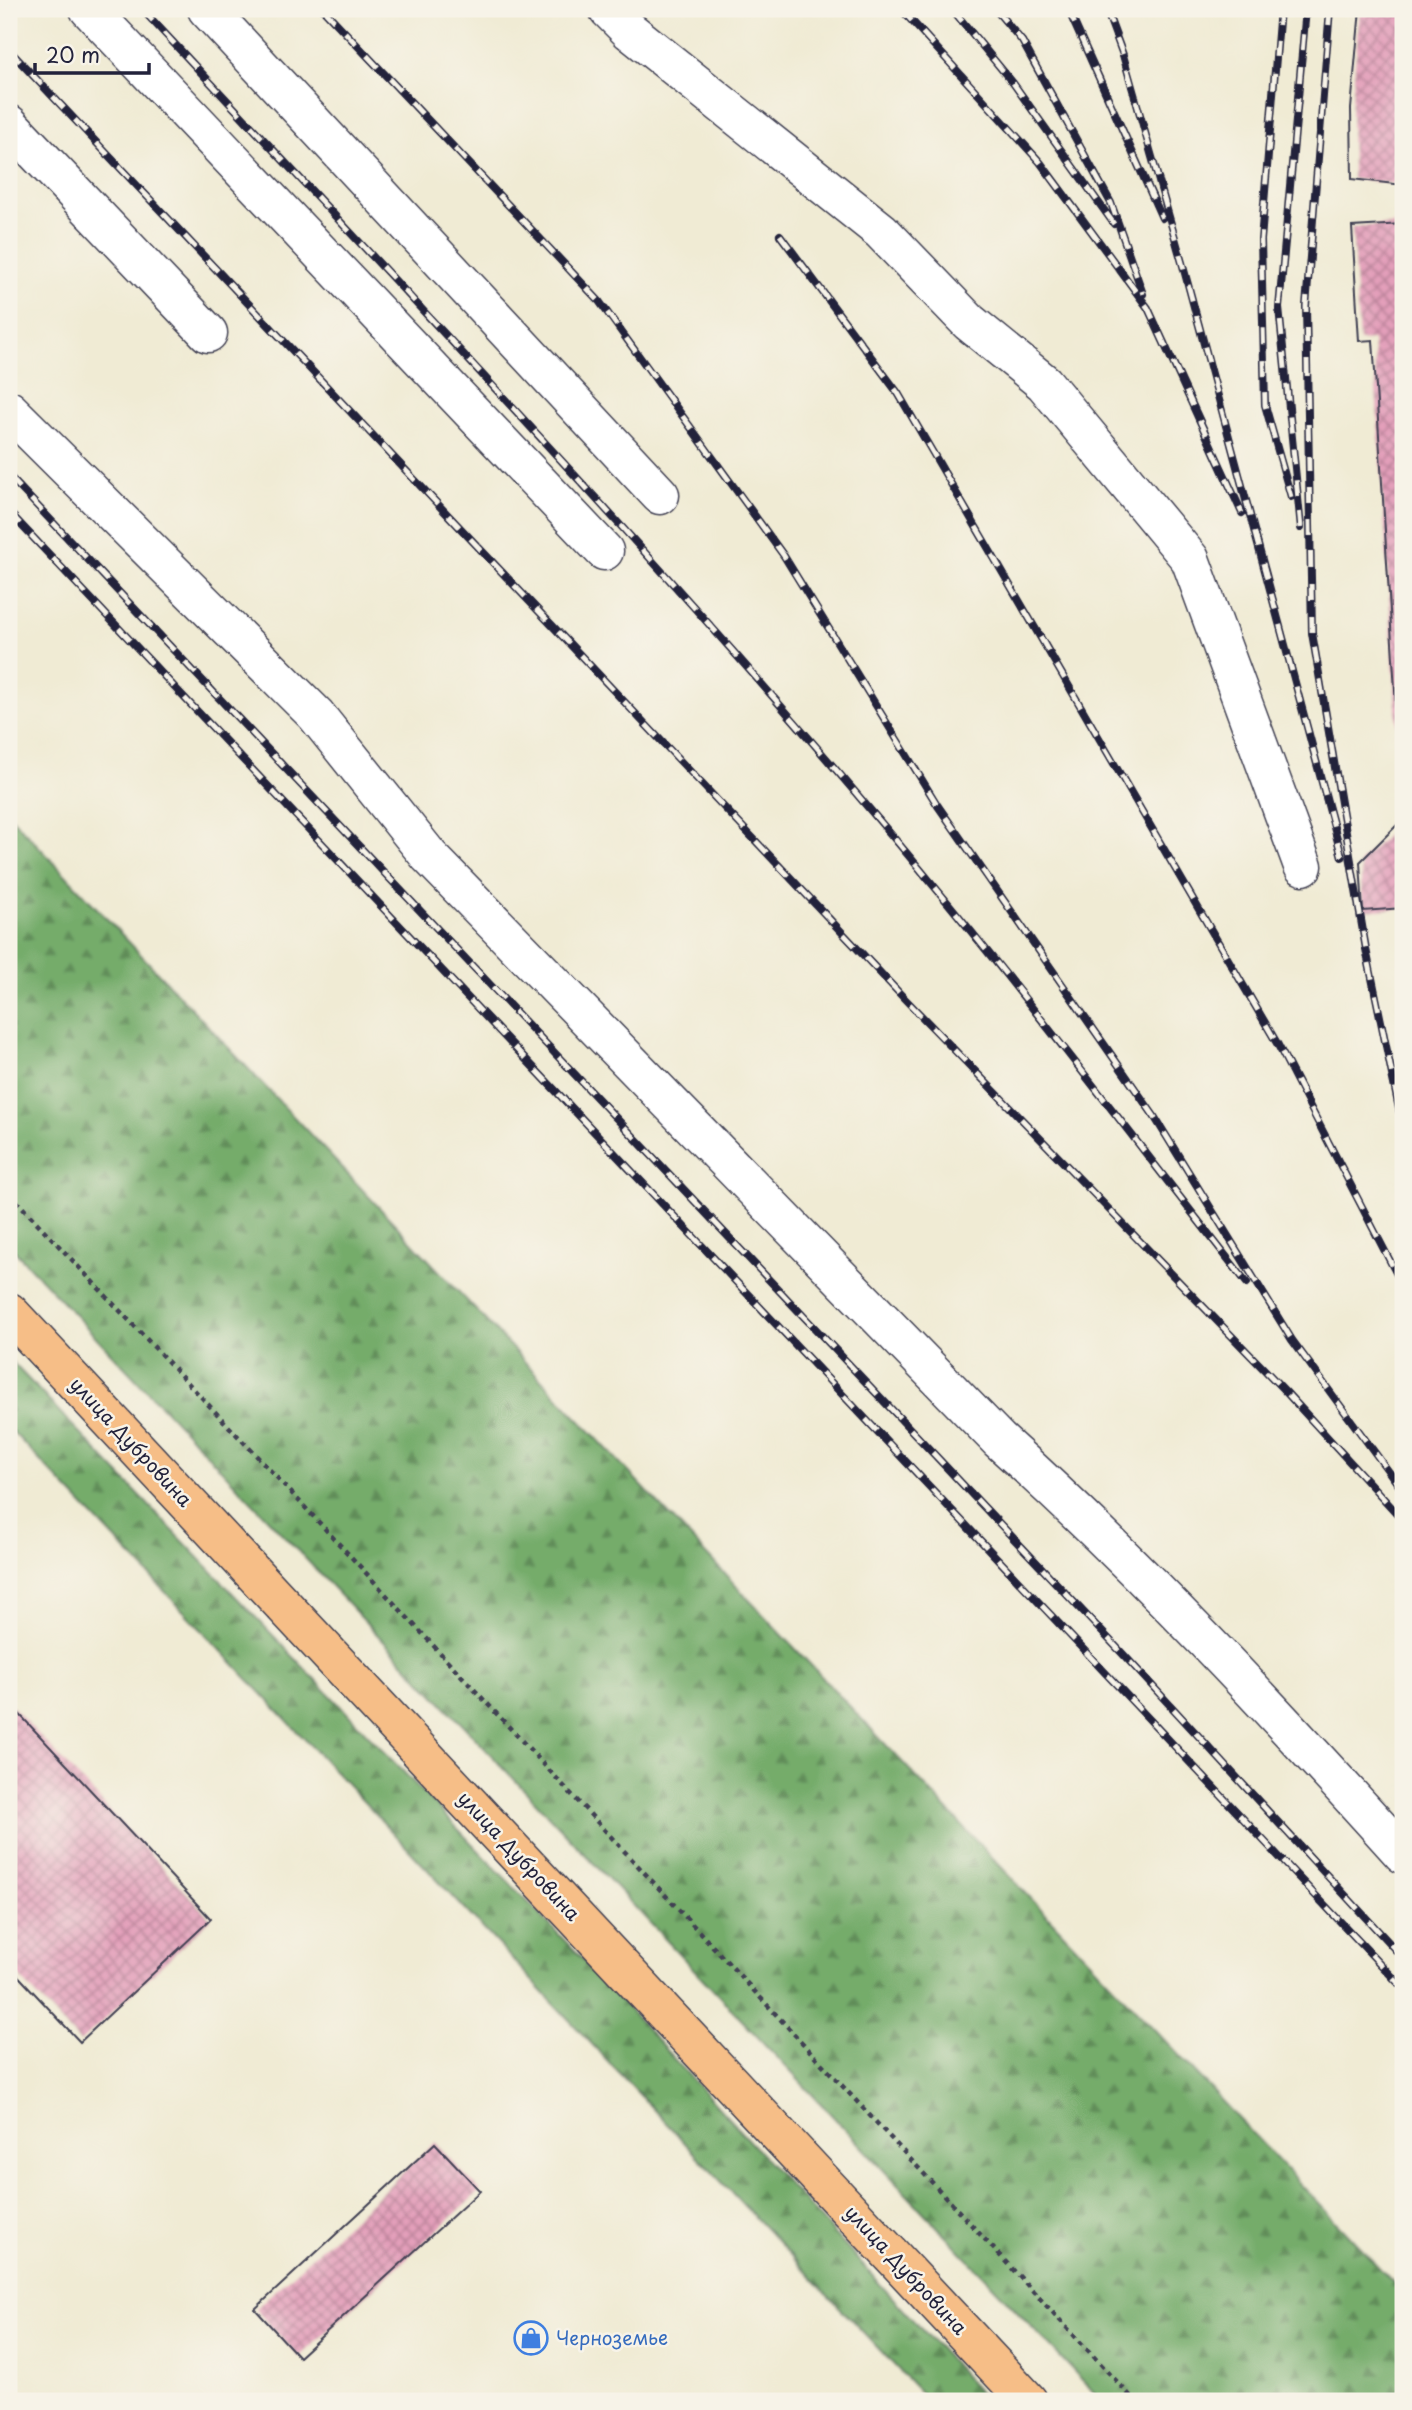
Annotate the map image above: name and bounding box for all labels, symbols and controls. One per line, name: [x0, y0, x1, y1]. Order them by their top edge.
scale bar: [35, 32, 149, 76]
text: 20 m: [46, 38, 100, 70]
street label: улица Дубровина: [64, 1370, 199, 1512]
street label: улица Дубровина: [452, 1784, 587, 1926]
street label: улица Дубровина: [839, 2198, 974, 2340]
shop icon: Черноземье: [512, 2319, 550, 2357]
place label: Черноземье: [556, 2323, 668, 2351]

